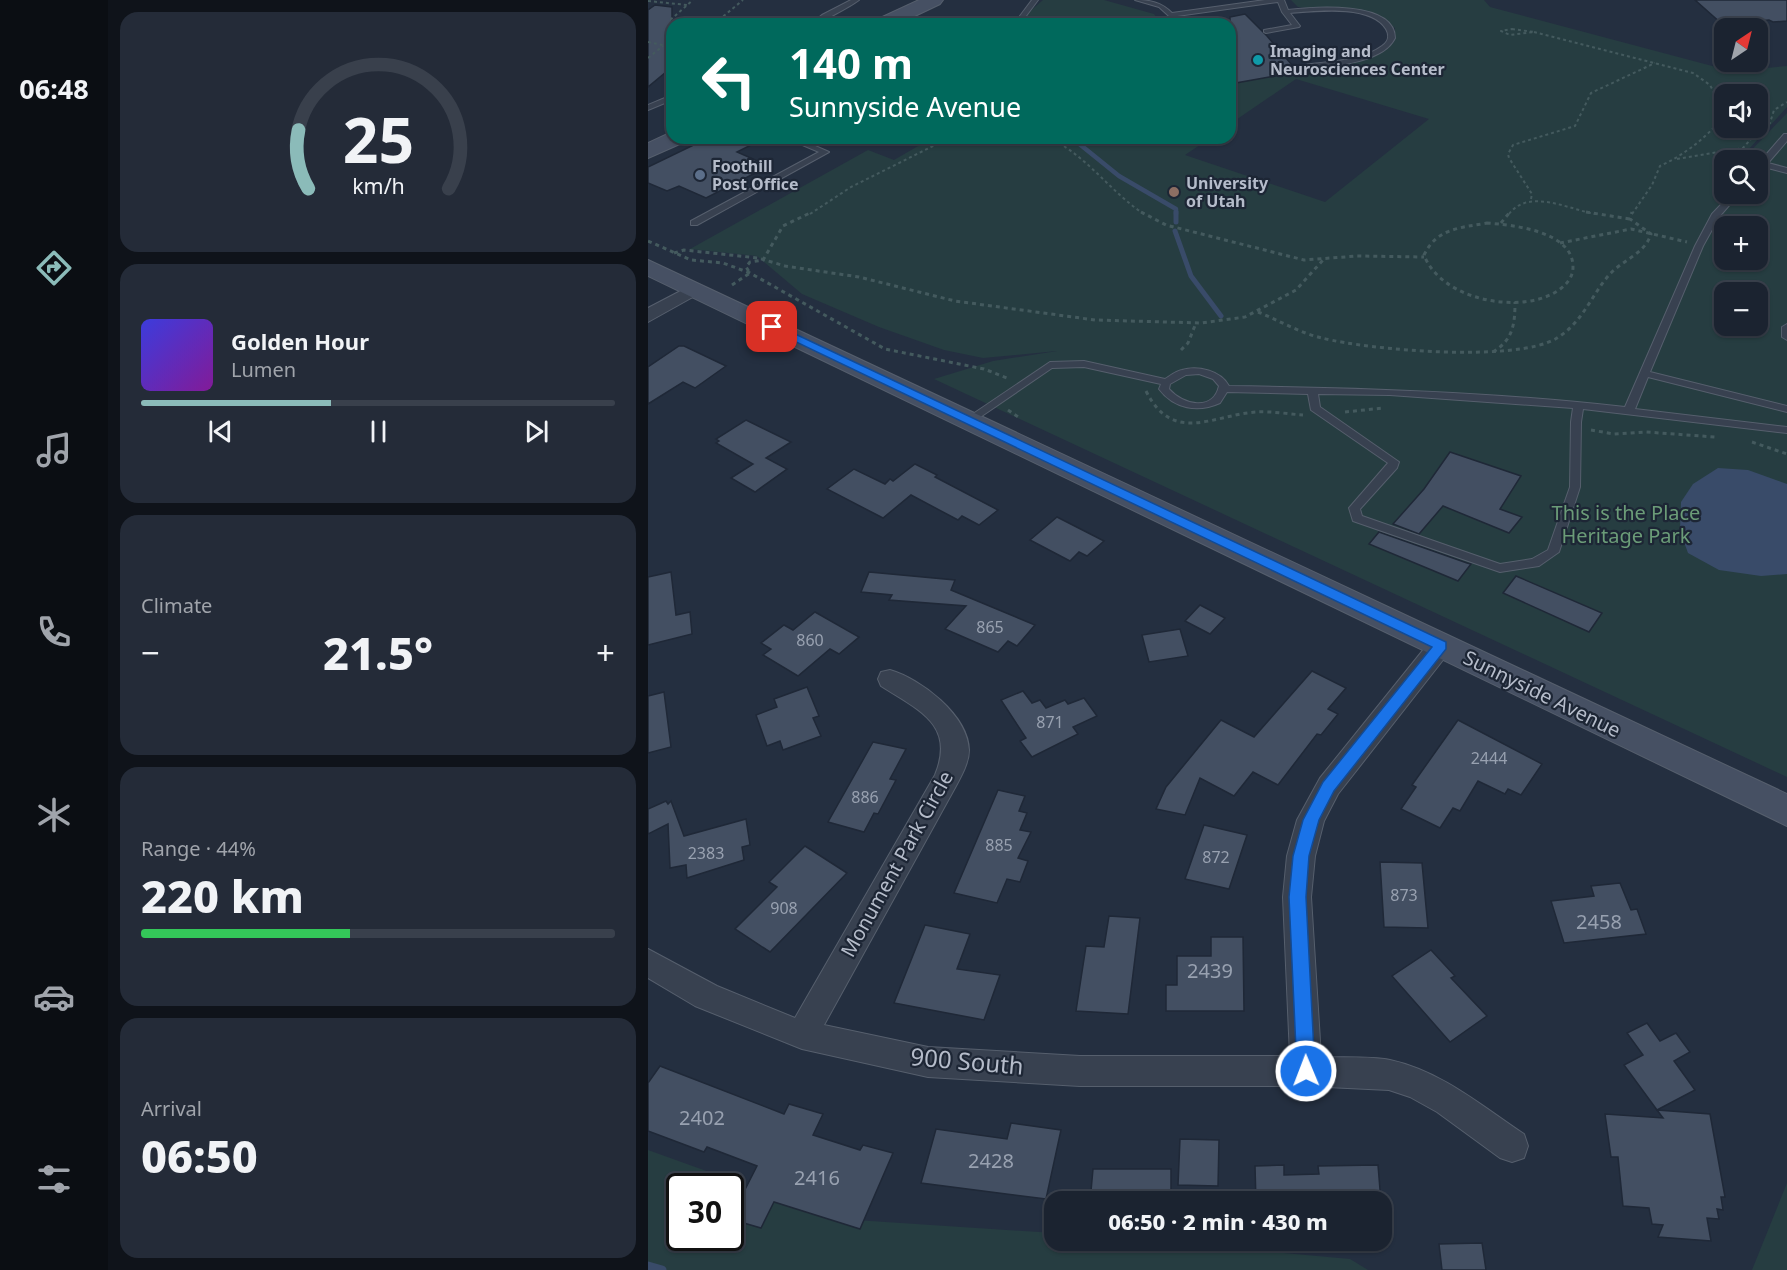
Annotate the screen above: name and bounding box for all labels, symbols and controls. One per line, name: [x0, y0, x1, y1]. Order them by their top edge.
north arrow: [1714, 18, 1768, 72]
map controls: [1714, 18, 1768, 336]
text: 140 m: [789, 34, 913, 91]
place label: Imaging and Neurosciences Center: [1270, 40, 1445, 80]
icon: left: [690, 42, 768, 120]
marker: Imaging and Neurosciences Center: [1251, 53, 1265, 67]
text: 06:48: [19, 70, 89, 107]
button: sound: [1714, 84, 1768, 138]
text: Sunnyside Avenue: [789, 88, 1021, 125]
text: 25: [342, 96, 414, 181]
button: search: [1714, 150, 1768, 204]
place label: Foothill Post Office: [712, 155, 799, 195]
marker: Foothill Post Office: [693, 168, 707, 182]
text: km/h: [352, 171, 404, 200]
place label: University of Utah: [1186, 172, 1269, 212]
marker: University of Utah: [1167, 185, 1181, 199]
button: +: [1714, 216, 1768, 270]
icon: directions: [33, 247, 75, 289]
button: −: [1714, 282, 1768, 336]
pin: [746, 301, 797, 352]
icon: arrive: [755, 310, 788, 343]
text: Golden Hour: [231, 326, 369, 356]
text: Lumen: [231, 356, 296, 383]
icon: previous: [204, 415, 237, 448]
icon: pause: [362, 415, 395, 448]
icon: next: [520, 415, 553, 448]
icon: music: [33, 429, 75, 471]
park label: This is the Place Heritage Park: [1552, 499, 1700, 549]
text: Climate: [141, 592, 212, 619]
icon: phone: [33, 611, 75, 653]
house number: 865: [976, 616, 1004, 638]
text: 21.5°: [323, 622, 433, 683]
house number: 860: [796, 629, 824, 651]
text: −: [141, 630, 160, 675]
text: +: [596, 630, 615, 675]
street label: Sunnyside Avenue: [1459, 644, 1625, 743]
house number: 871: [1036, 711, 1064, 733]
house number: 2444: [1471, 747, 1507, 769]
street label: Monument Park Circle: [834, 766, 959, 962]
house number: 886: [851, 786, 879, 808]
icon: climate: [33, 794, 75, 836]
house number: 885: [985, 834, 1013, 856]
text: Range · 44%: [141, 835, 256, 862]
house number: 2383: [688, 842, 724, 864]
house number: 872: [1202, 846, 1230, 868]
text: 220 km: [141, 865, 304, 926]
house number: 873: [1390, 884, 1418, 906]
house number: 908: [770, 897, 798, 919]
house number: 2458: [1576, 908, 1622, 935]
house number: 2439: [1187, 957, 1233, 984]
icon: car: [33, 976, 75, 1018]
street label: 900 South: [909, 1039, 1025, 1082]
position arrow: [1274, 1039, 1338, 1103]
text: Arrival: [141, 1095, 202, 1122]
house number: 2402: [679, 1104, 725, 1131]
text: 06:50: [141, 1125, 258, 1186]
house number: 2428: [968, 1147, 1014, 1174]
icon: filters: [33, 1158, 75, 1200]
house number: 2416: [794, 1164, 840, 1191]
speed limit sign: 30: [666, 1173, 744, 1251]
text: 06:50 · 2 min · 430 m: [1108, 1206, 1328, 1236]

